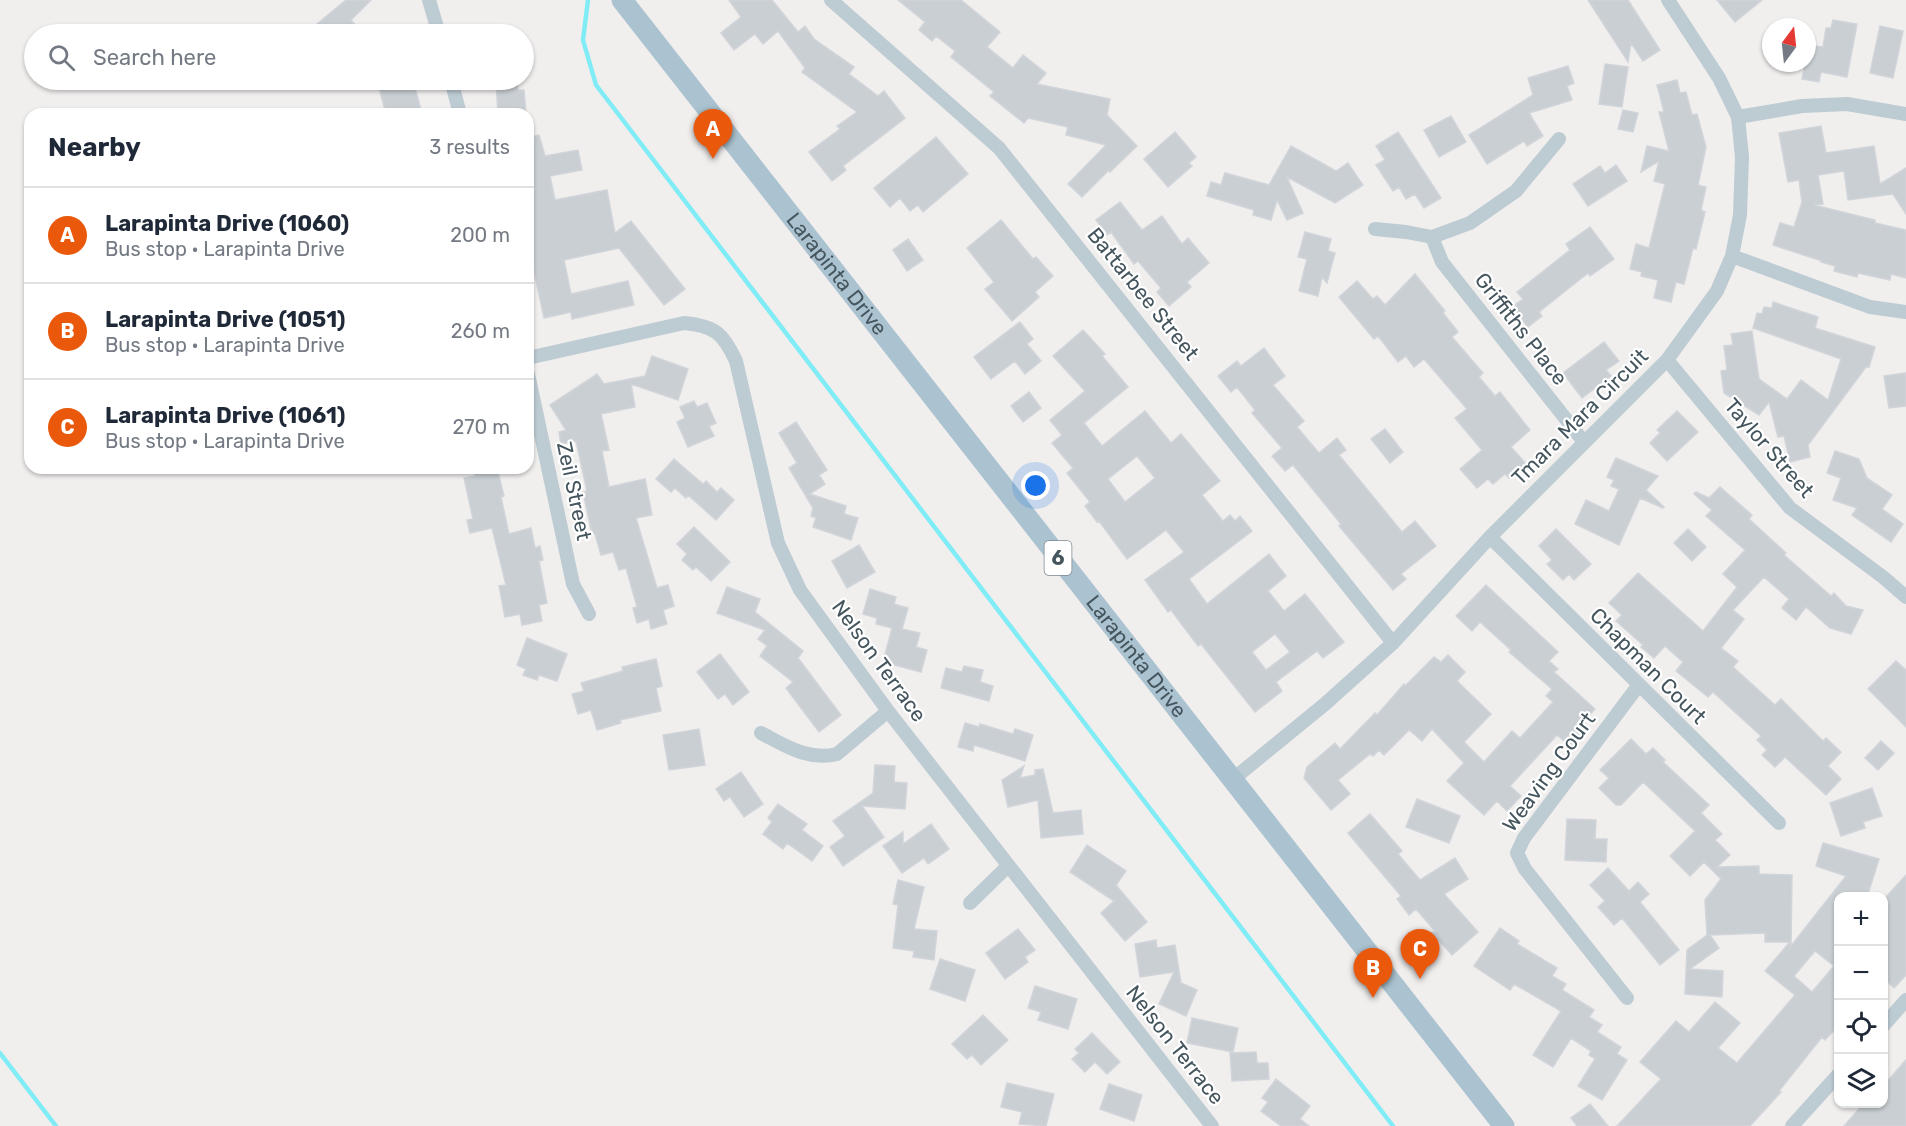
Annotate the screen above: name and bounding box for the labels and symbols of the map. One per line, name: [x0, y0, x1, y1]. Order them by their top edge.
north arrow: [1762, 18, 1816, 72]
pin: A: [694, 110, 732, 159]
street label: Larapinta Drive: [781, 207, 893, 340]
street label: Battarbee Street: [1082, 222, 1205, 365]
street label: Griffiths Place: [1470, 268, 1573, 390]
street label: Tmara Mara Circuit: [1506, 343, 1653, 490]
street label: Taylor Street: [1719, 393, 1819, 503]
street label: Zeil Street: [552, 439, 597, 542]
your location: [1021, 471, 1050, 500]
road number: 6: [1044, 541, 1072, 575]
street label: Larapinta Drive: [1081, 590, 1192, 722]
street label: Nelson Terrace: [827, 595, 932, 726]
street label: Chapman Court: [1585, 602, 1712, 729]
street label: Weaving Court: [1497, 707, 1600, 836]
pin: C: [1400, 930, 1440, 979]
pin: B: [1354, 948, 1392, 998]
street label: Nelson Terrace: [1121, 980, 1230, 1109]

